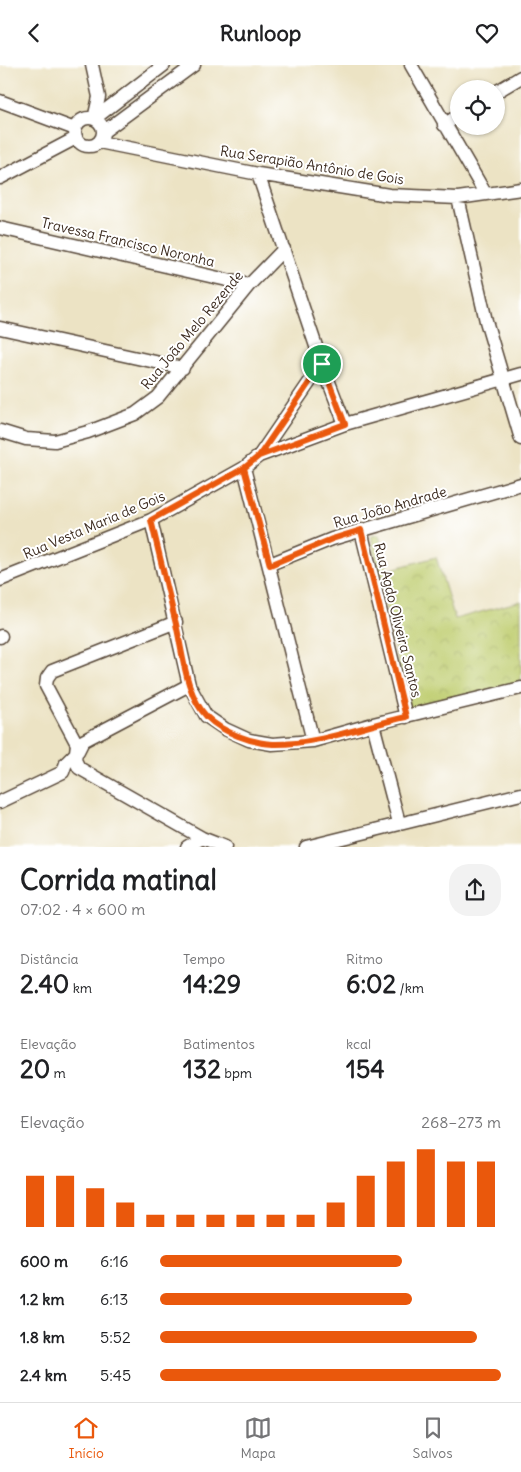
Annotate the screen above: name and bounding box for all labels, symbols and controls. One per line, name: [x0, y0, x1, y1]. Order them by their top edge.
icon: back: [20, 19, 48, 47]
text: Runloop: [220, 19, 301, 47]
icon: heart: [473, 19, 501, 47]
map controls: [450, 80, 505, 135]
button: locate: [450, 80, 505, 135]
street label: Rua Serapião Antônio de Gois: [219, 142, 405, 188]
street label: Travessa Francisco Noronha: [40, 213, 216, 271]
street label: Rua João Melo Rezende: [137, 267, 247, 393]
pin: [301, 343, 343, 385]
icon: arrive: [308, 350, 336, 378]
street label: Rua João Andrade: [331, 482, 449, 532]
street label: Rua Vesta Maria de Gois: [20, 487, 168, 563]
street label: Rua Agdo Oliveira Santos: [370, 541, 426, 699]
text: Corrida matinal: [20, 862, 217, 898]
button: share: [449, 864, 501, 916]
text: 07:02 · 4 × 600 m: [20, 899, 145, 919]
text: Distância: [20, 950, 79, 968]
text: Tempo: [183, 950, 225, 968]
text: Ritmo: [346, 950, 383, 968]
text: 2.40: [20, 968, 69, 1000]
text: 14:29: [183, 968, 241, 1000]
text: 6:02: [346, 968, 396, 1000]
text: km: [69, 979, 92, 997]
text: /km: [396, 979, 424, 997]
text: Elevação: [20, 1035, 76, 1053]
text: Batimentos: [183, 1035, 255, 1053]
text: kcal: [346, 1035, 371, 1053]
text: 20: [20, 1053, 50, 1085]
text: 132: [183, 1053, 221, 1085]
text: 154: [346, 1053, 385, 1085]
text: m: [50, 1064, 66, 1082]
text: bpm: [221, 1064, 252, 1082]
text: Elevação: [20, 1112, 84, 1132]
text: 268–273 m: [421, 1112, 501, 1132]
text: 600 m: [20, 1251, 68, 1271]
text: 6:16: [100, 1251, 128, 1271]
text: 1.2 km: [20, 1289, 64, 1309]
text: 6:13: [100, 1289, 128, 1309]
text: 1.8 km: [20, 1327, 65, 1347]
text: 5:52: [100, 1327, 131, 1347]
text: 2.4 km: [20, 1365, 67, 1385]
text: 5:45: [100, 1365, 131, 1385]
tab: Início: [68, 1414, 104, 1462]
tab: Mapa: [241, 1414, 276, 1462]
tab: Salvos: [413, 1414, 453, 1462]

